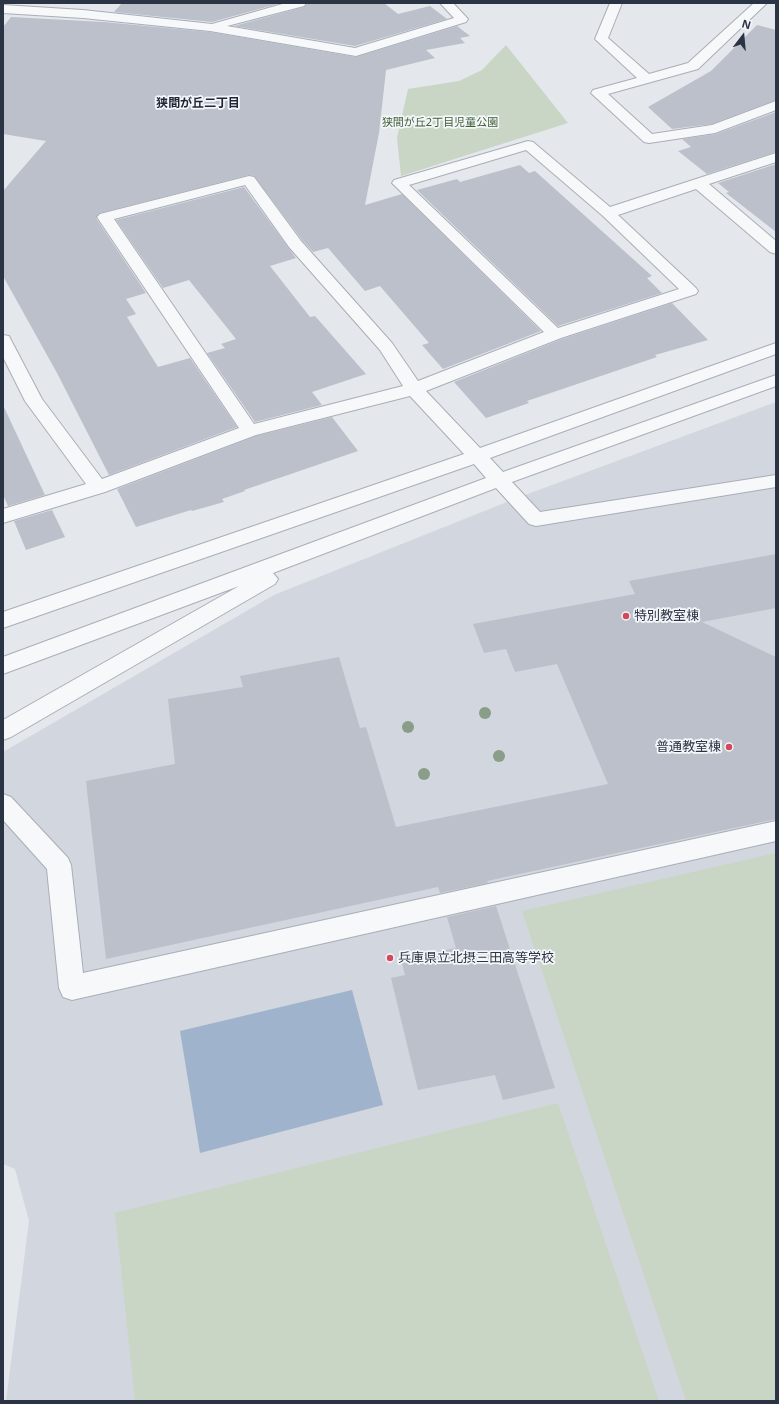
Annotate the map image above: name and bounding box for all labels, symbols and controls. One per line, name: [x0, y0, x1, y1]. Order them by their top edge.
north arrow: [723, 16, 763, 56]
text: N: [740, 16, 753, 32]
district label: 狭間が丘二丁目: [156, 97, 240, 111]
park label: 狭間が丘2丁目児童公園: [382, 116, 498, 130]
place label: 特別教室棟: [634, 608, 699, 624]
marker: 特別教室棟: [621, 611, 631, 621]
place label: 普通教室棟: [656, 739, 721, 755]
marker: 普通教室棟: [724, 742, 734, 752]
place label: 兵庫県立北摂三田高等学校: [398, 950, 554, 966]
marker: 兵庫県立北摂三田高等学校: [385, 953, 395, 963]

